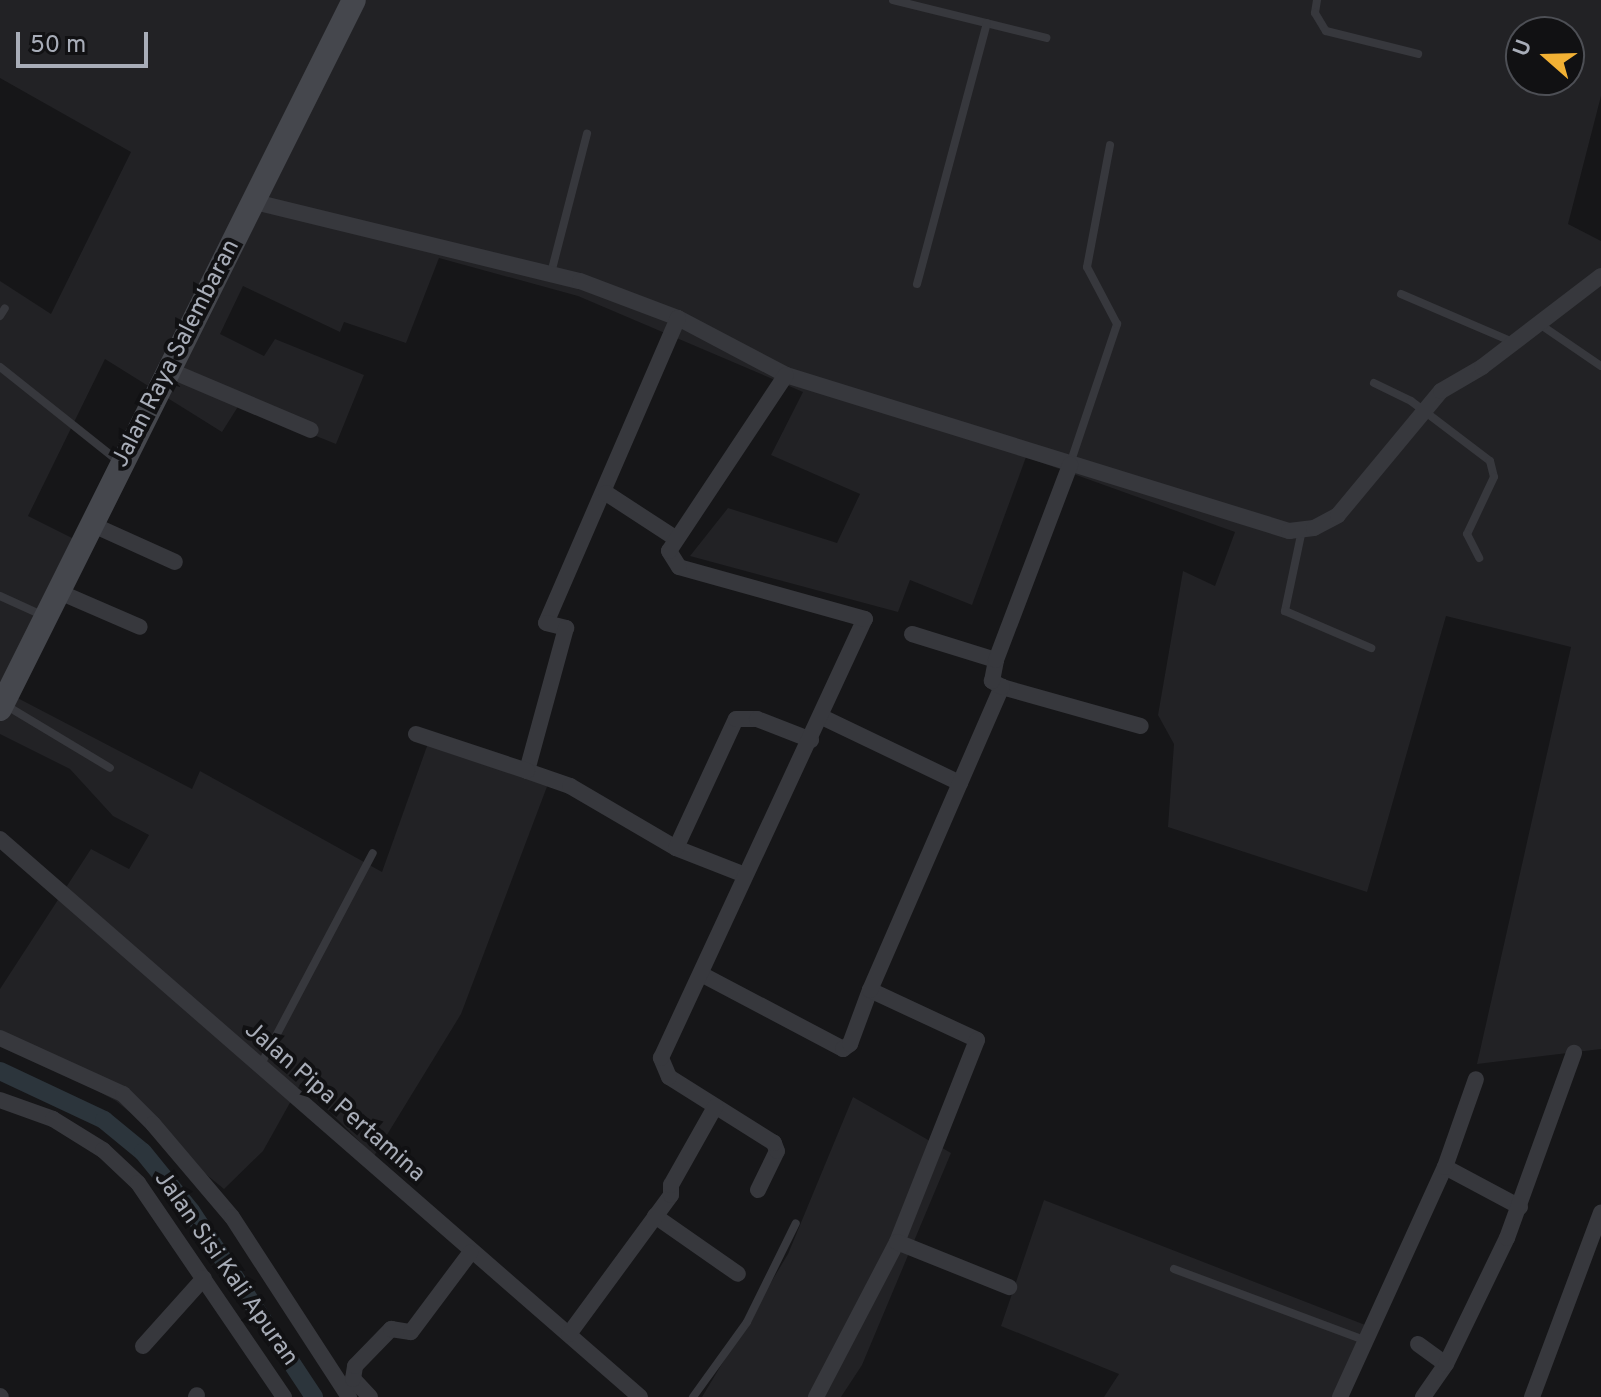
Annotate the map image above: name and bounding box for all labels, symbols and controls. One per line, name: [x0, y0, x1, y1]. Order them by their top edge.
scale bar: [20, 16, 152, 66]
north arrow: [1505, 16, 1585, 96]
text: 50 m: [30, 31, 86, 61]
text: U: [1508, 36, 1539, 60]
street label: Jalan Raya Salembaran: [107, 235, 247, 473]
street label: Jalan Pipa Pertamina: [238, 1017, 430, 1189]
street label: Jalan Sisi Kali Apuran: [147, 1165, 303, 1373]

